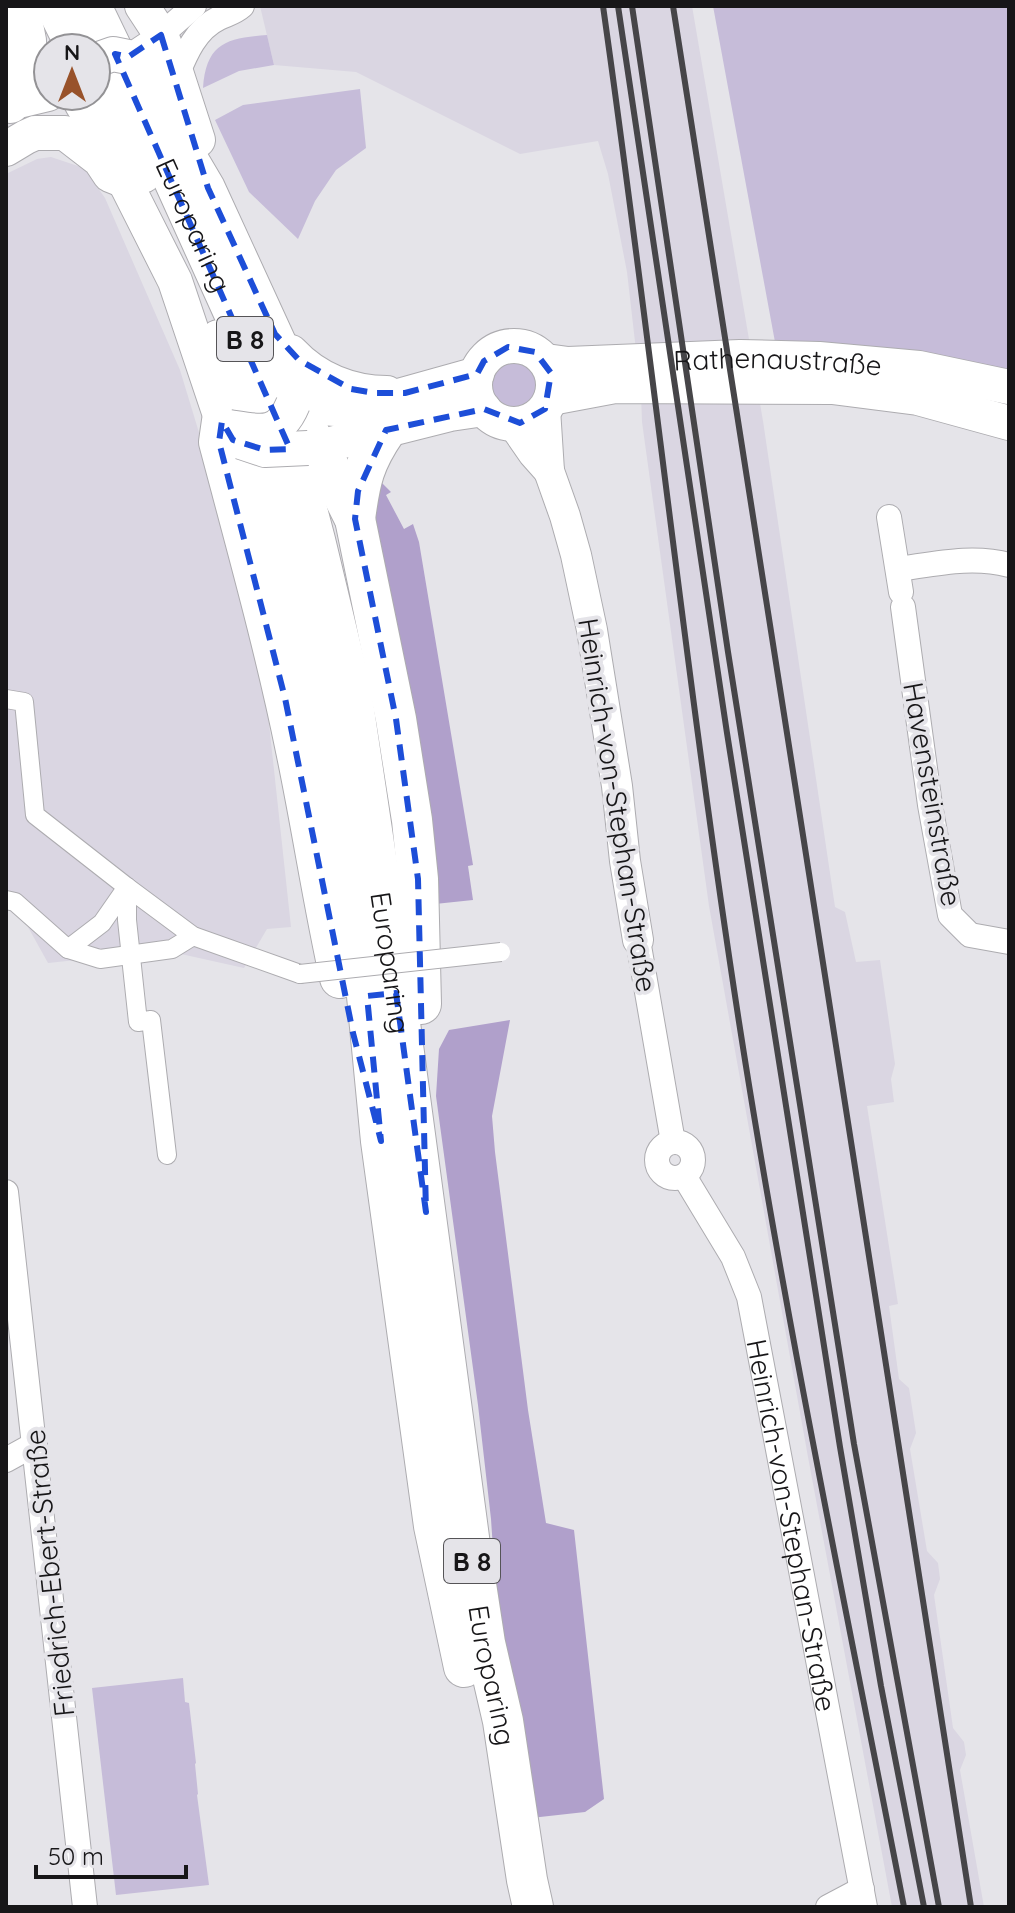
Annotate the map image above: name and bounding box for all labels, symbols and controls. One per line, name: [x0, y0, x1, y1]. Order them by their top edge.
north arrow: [32, 32, 112, 112]
text: N: [64, 38, 80, 66]
street label: Europaring: [149, 152, 240, 297]
road number: B 8: [217, 317, 273, 361]
street label: Rathenaustraße: [673, 339, 883, 382]
street label: Heinrich-von-Stephan-Straße: [571, 615, 665, 995]
street label: Havensteinstraße: [896, 679, 970, 909]
street label: Europaring: [364, 889, 419, 1036]
street label: Heinrich-von-Stephan-Straße: [740, 1336, 845, 1714]
street label: Friedrich-Ebert-Straße: [17, 1428, 81, 1718]
road number: B 8: [444, 1539, 500, 1583]
street label: Europaring: [462, 1602, 524, 1748]
scale bar: [36, 1829, 186, 1879]
text: 50 m: [48, 1841, 104, 1871]

